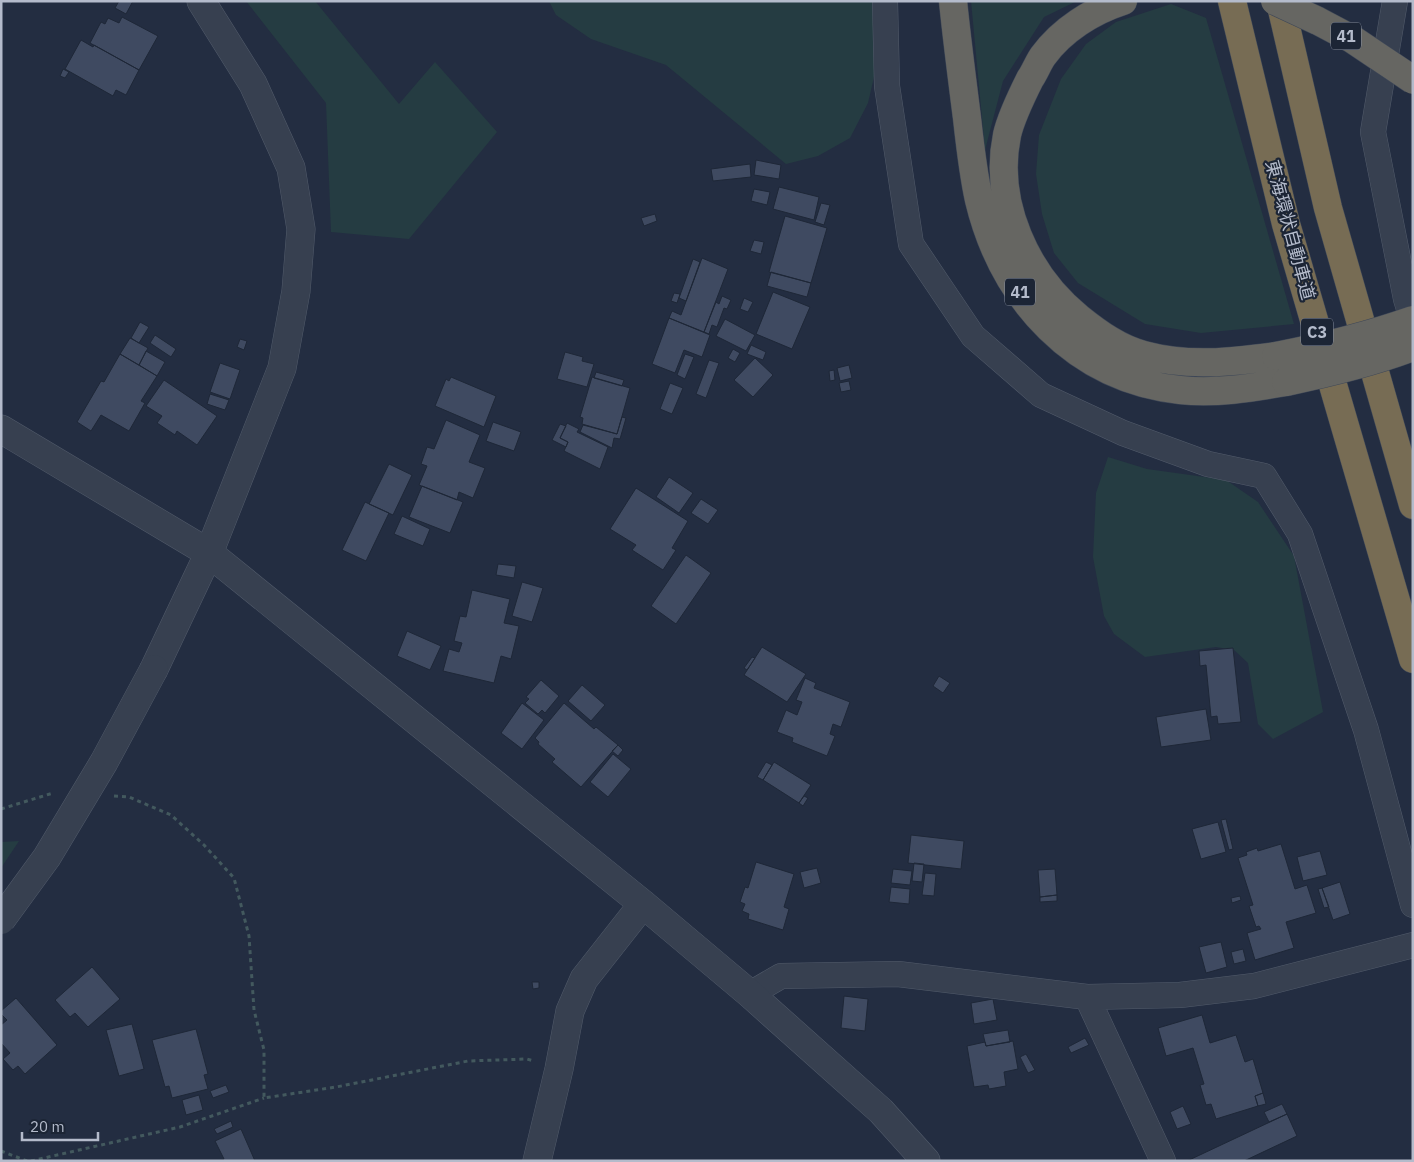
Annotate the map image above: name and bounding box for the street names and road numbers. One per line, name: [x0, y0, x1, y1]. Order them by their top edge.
road number: 41: [1331, 22, 1361, 50]
street label: 東海環状自動車道: [1261, 157, 1320, 302]
road number: 41: [1005, 278, 1035, 306]
road number: C3: [1301, 318, 1333, 346]

